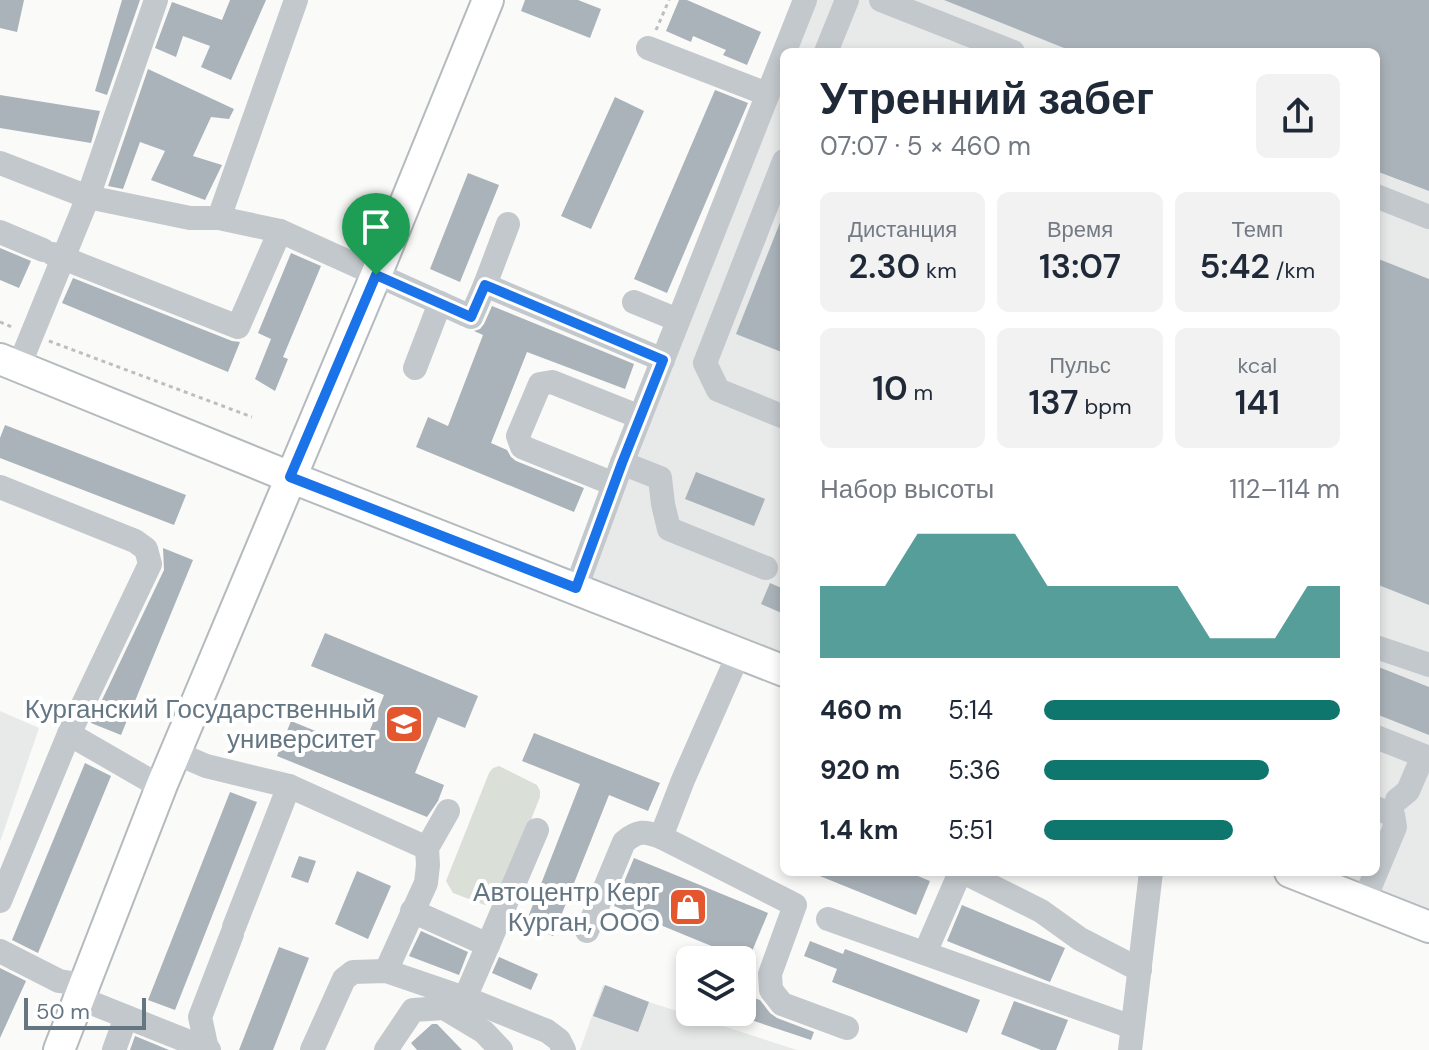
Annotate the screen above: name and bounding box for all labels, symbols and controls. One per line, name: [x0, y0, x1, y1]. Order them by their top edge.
text: Утренний забег: [820, 70, 1154, 128]
button: share: [1256, 74, 1340, 158]
text: 07:07 · 5 × 460 m: [820, 129, 1031, 163]
pin: [342, 193, 410, 275]
icon: arrive: [354, 205, 398, 249]
text: Дистанция: [848, 215, 957, 244]
text: Время: [1047, 215, 1113, 244]
text: Темп: [1232, 215, 1283, 244]
text: 2.30: [849, 244, 920, 289]
text: 13:07: [1039, 244, 1121, 289]
text: 5:42: [1200, 244, 1270, 289]
text: km: [920, 256, 957, 285]
text: /km: [1270, 256, 1315, 285]
text: Пульс: [1049, 351, 1111, 380]
text: kcal: [1237, 351, 1277, 380]
text: 10: [872, 366, 908, 411]
text: m: [908, 378, 933, 407]
text: 137: [1028, 380, 1079, 425]
text: 141: [1235, 380, 1280, 425]
text: bpm: [1079, 392, 1132, 421]
text: Набор высоты: [820, 472, 994, 506]
text: 112–114 m: [1229, 472, 1340, 506]
place label: Курганский Государственный университет: [25, 692, 376, 756]
text: 460 m: [820, 693, 902, 727]
text: 5:14: [948, 693, 993, 727]
school or university icon: Курганский Государственный университет: [383, 703, 425, 745]
text: 920 m: [820, 753, 900, 787]
text: 5:36: [948, 753, 1001, 787]
text: 1.4 km: [820, 813, 899, 847]
text: 5:51: [948, 813, 993, 847]
place label: Автоцентр Керг Курган, ООО: [473, 875, 660, 939]
shop icon: Автоцентр Керг Курган, ООО: [667, 886, 709, 928]
map controls: [676, 946, 756, 1026]
button: layers: [676, 946, 756, 1026]
scale bar: [24, 994, 146, 1030]
text: 50 m: [36, 997, 90, 1026]

